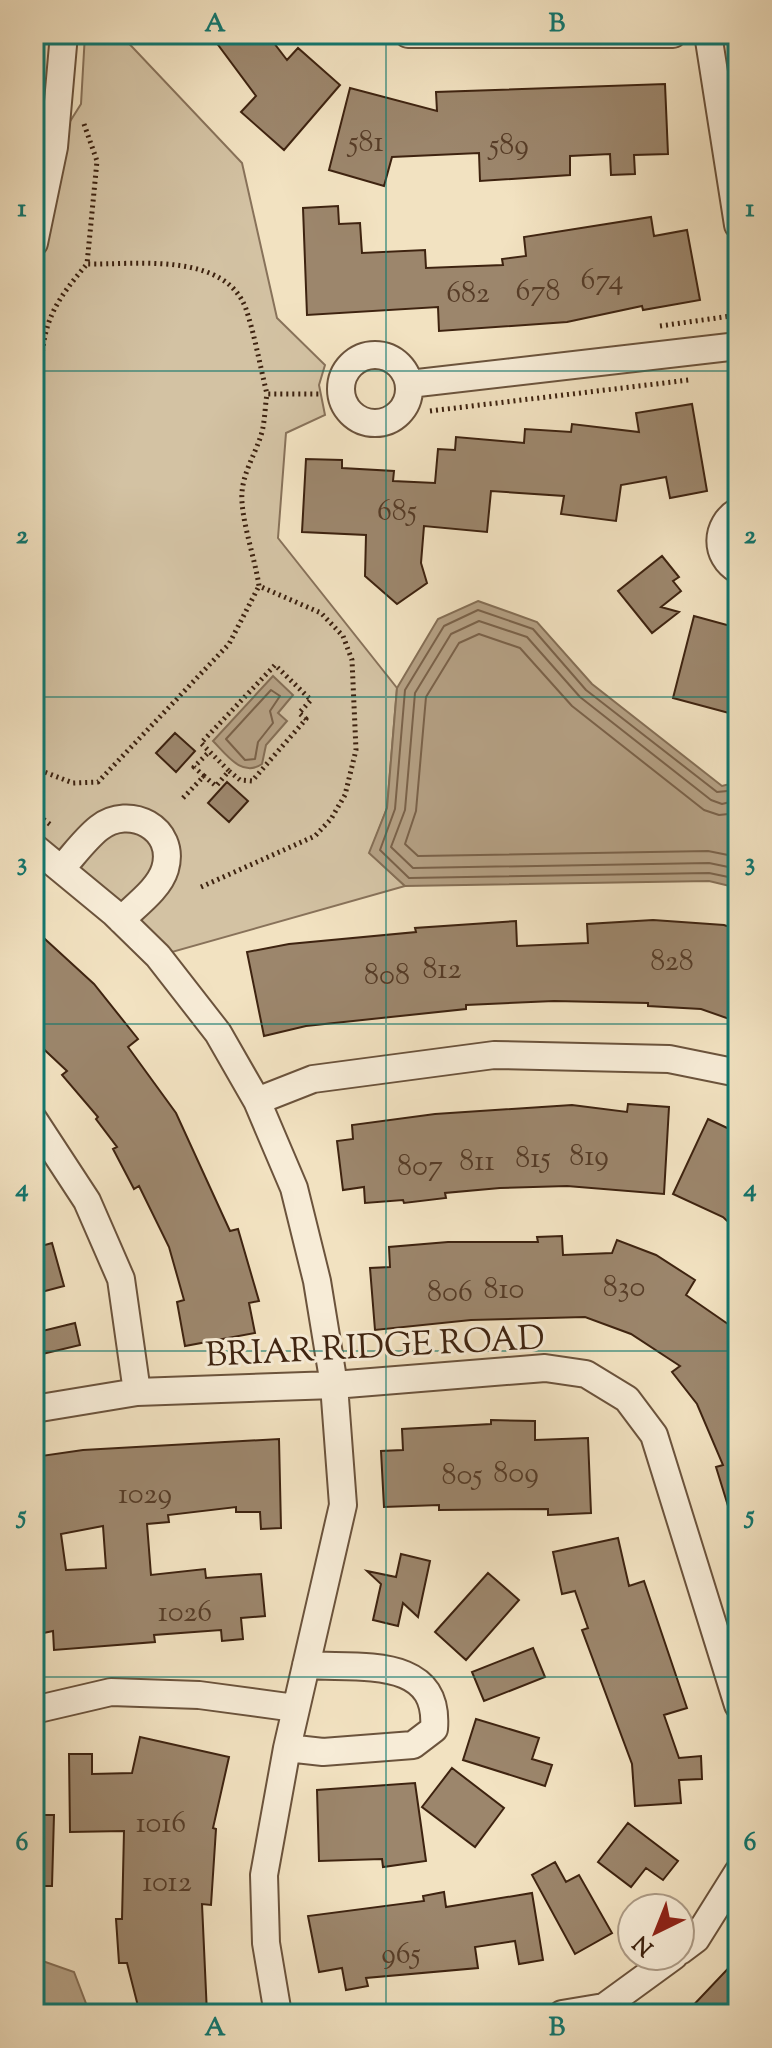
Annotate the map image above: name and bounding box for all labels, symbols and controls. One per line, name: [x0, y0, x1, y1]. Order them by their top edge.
text: A: [204, 6, 226, 43]
text: B: [549, 6, 566, 43]
house number: 581: [346, 122, 384, 165]
house number: 589: [487, 125, 529, 168]
text: 1: [18, 191, 27, 228]
text: 1: [746, 191, 755, 228]
house number: 674: [580, 260, 624, 303]
house number: 678: [516, 271, 560, 314]
house number: 682: [446, 273, 490, 316]
house number: 685: [377, 491, 417, 534]
text: 2: [16, 518, 29, 555]
text: 2: [744, 518, 757, 555]
text: 3: [17, 845, 27, 882]
text: 3: [745, 845, 755, 882]
house number: 828: [650, 941, 694, 984]
house number: 812: [422, 949, 462, 992]
house number: 808: [364, 955, 410, 998]
house number: 819: [569, 1136, 609, 1179]
house number: 815: [515, 1138, 551, 1181]
house number: 811: [459, 1141, 495, 1184]
house number: 807: [397, 1146, 443, 1189]
text: 4: [14, 1171, 29, 1208]
text: 4: [742, 1171, 757, 1208]
house number: 830: [603, 1267, 645, 1310]
house number: 810: [484, 1269, 524, 1312]
house number: 806: [427, 1272, 473, 1315]
street label: BRIAR RIDGE ROAD: [204, 1315, 546, 1382]
house number: 809: [493, 1453, 539, 1496]
house number: 805: [441, 1455, 483, 1498]
house number: 1029: [118, 1474, 172, 1517]
text: 5: [16, 1498, 27, 1535]
text: 5: [744, 1498, 755, 1535]
house number: 1026: [158, 1592, 212, 1635]
house number: 1016: [136, 1803, 186, 1846]
text: 6: [16, 1825, 29, 1862]
text: 6: [744, 1825, 757, 1862]
house number: 1012: [142, 1862, 192, 1905]
north arrow: [616, 1892, 696, 1972]
text: N: [627, 1926, 662, 1962]
house number: 965: [381, 1934, 421, 1977]
text: A: [204, 2010, 226, 2047]
text: B: [549, 2010, 566, 2047]

